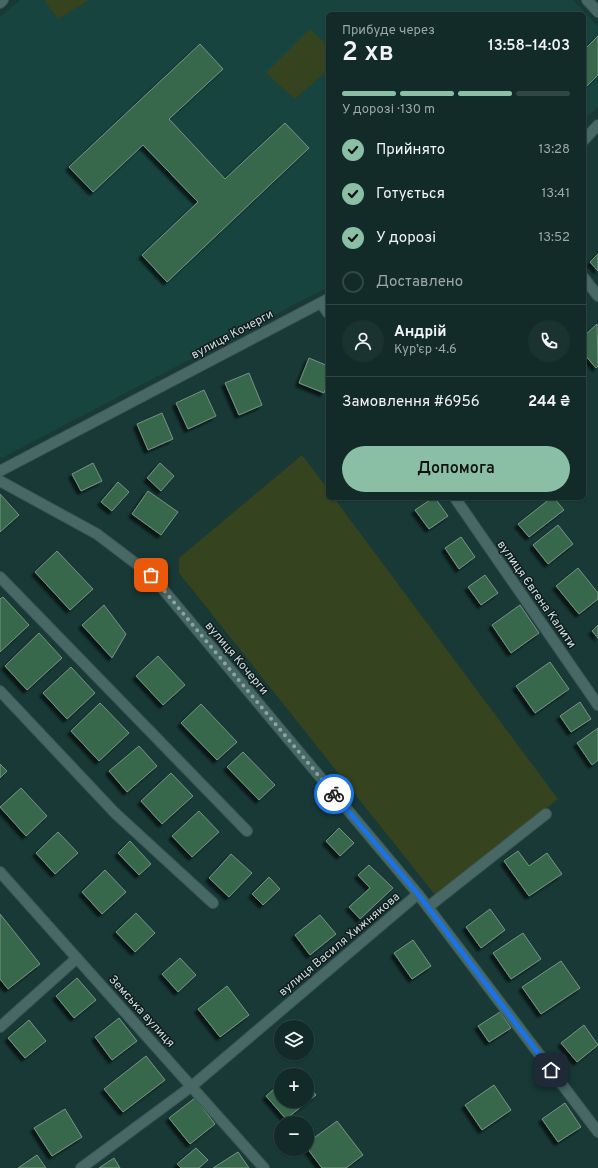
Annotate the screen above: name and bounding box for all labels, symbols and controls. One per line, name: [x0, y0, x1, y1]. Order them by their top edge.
text: Прибуде через: [342, 23, 435, 39]
text: 2 хв: [342, 37, 394, 70]
text: 13:58–14:03: [488, 37, 570, 56]
text: У дорозі · 130 m: [342, 102, 435, 118]
icon: check: [342, 139, 364, 161]
text: Прийнято: [376, 141, 445, 160]
text: 13:28: [539, 142, 570, 158]
icon: check: [342, 183, 364, 205]
text: Готується: [376, 185, 445, 204]
text: 13:41: [541, 186, 570, 202]
icon: check: [342, 227, 364, 249]
text: У дорозі: [376, 229, 436, 248]
text: 13:52: [538, 230, 570, 246]
text: Доставлено: [376, 273, 463, 292]
street label: вулиця Кочерги: [189, 306, 276, 363]
button: person: [342, 320, 384, 362]
button: phone: [528, 320, 570, 362]
text: Андрій: [394, 323, 447, 342]
text: Кур’єр · 4.6: [394, 342, 457, 358]
text: Замовлення #6956: [342, 393, 480, 412]
text: 244 ₴: [528, 393, 570, 412]
button: Допомога: [342, 446, 570, 492]
street label: вулиця Євгена Калити: [493, 538, 579, 652]
pin: [134, 558, 168, 592]
icon: bag: [140, 564, 162, 586]
street label: вулиця Кочерги: [201, 619, 272, 699]
courier: [314, 774, 354, 814]
icon: bike: [323, 783, 345, 805]
street label: вулиця Василя Хижнякова: [276, 889, 404, 1000]
street label: Земська вулиця: [105, 972, 178, 1051]
map controls: [274, 1020, 314, 1156]
button: layers: [274, 1020, 314, 1060]
pin: [534, 1053, 568, 1087]
icon: home: [540, 1059, 562, 1081]
button: +: [274, 1068, 314, 1108]
button: −: [274, 1116, 314, 1156]

